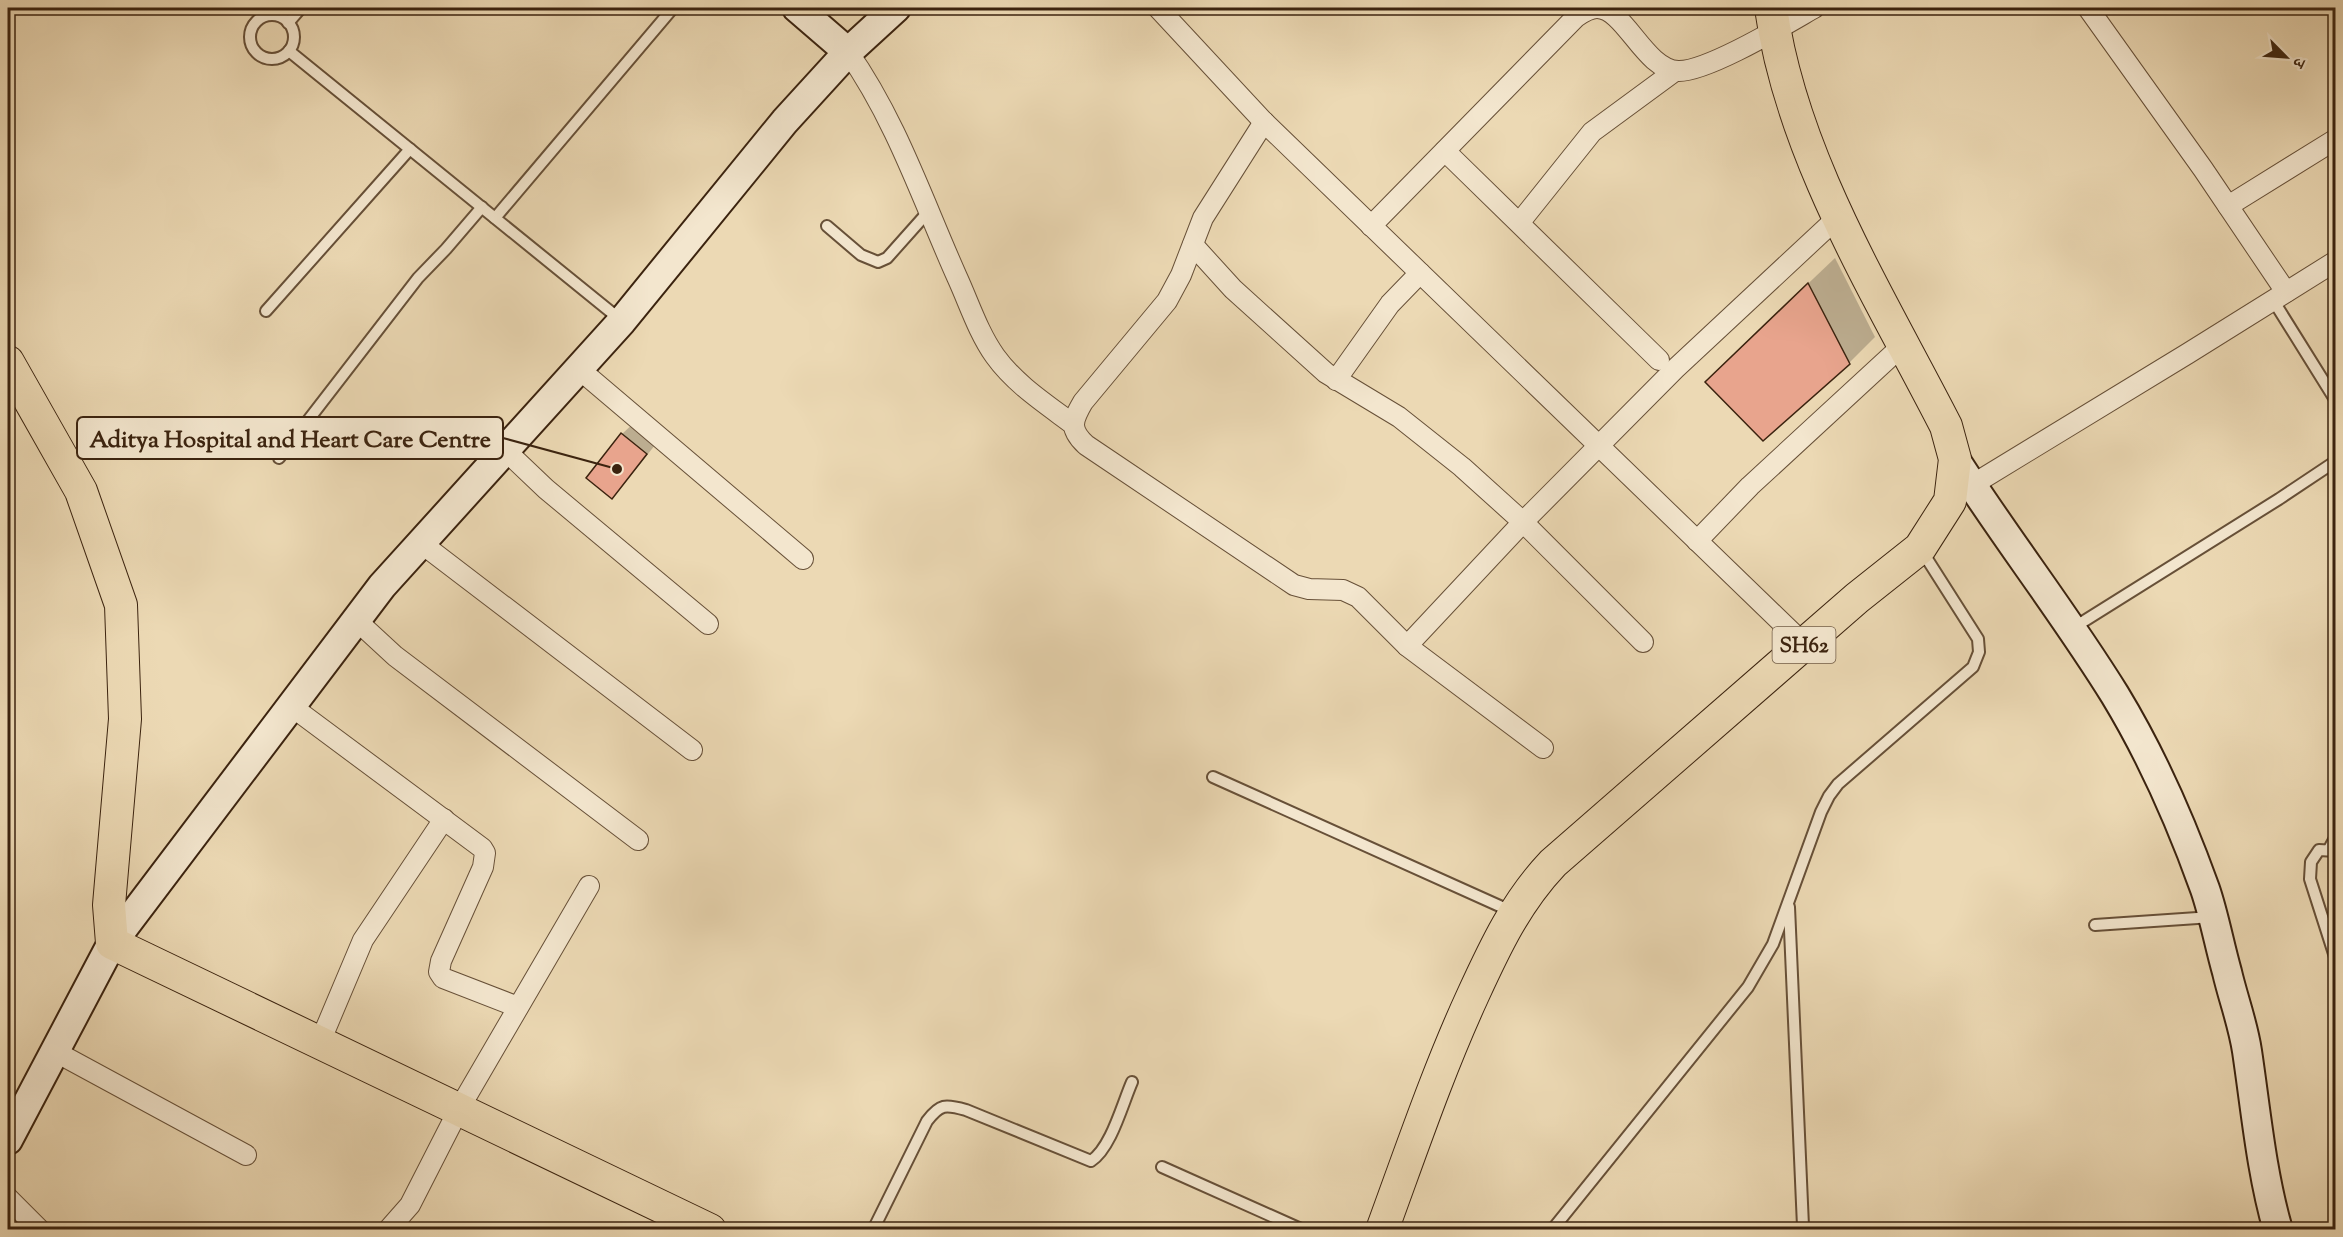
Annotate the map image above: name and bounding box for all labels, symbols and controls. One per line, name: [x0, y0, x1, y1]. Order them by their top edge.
north arrow: [2256, 27, 2316, 87]
text: उ: [2284, 53, 2310, 73]
callout: Aditya Hospital and Heart Care Centre: [77, 417, 503, 459]
text: Aditya Hospital and Heart Care Centre: [89, 424, 491, 458]
road number: SH62: [1772, 627, 1836, 663]

